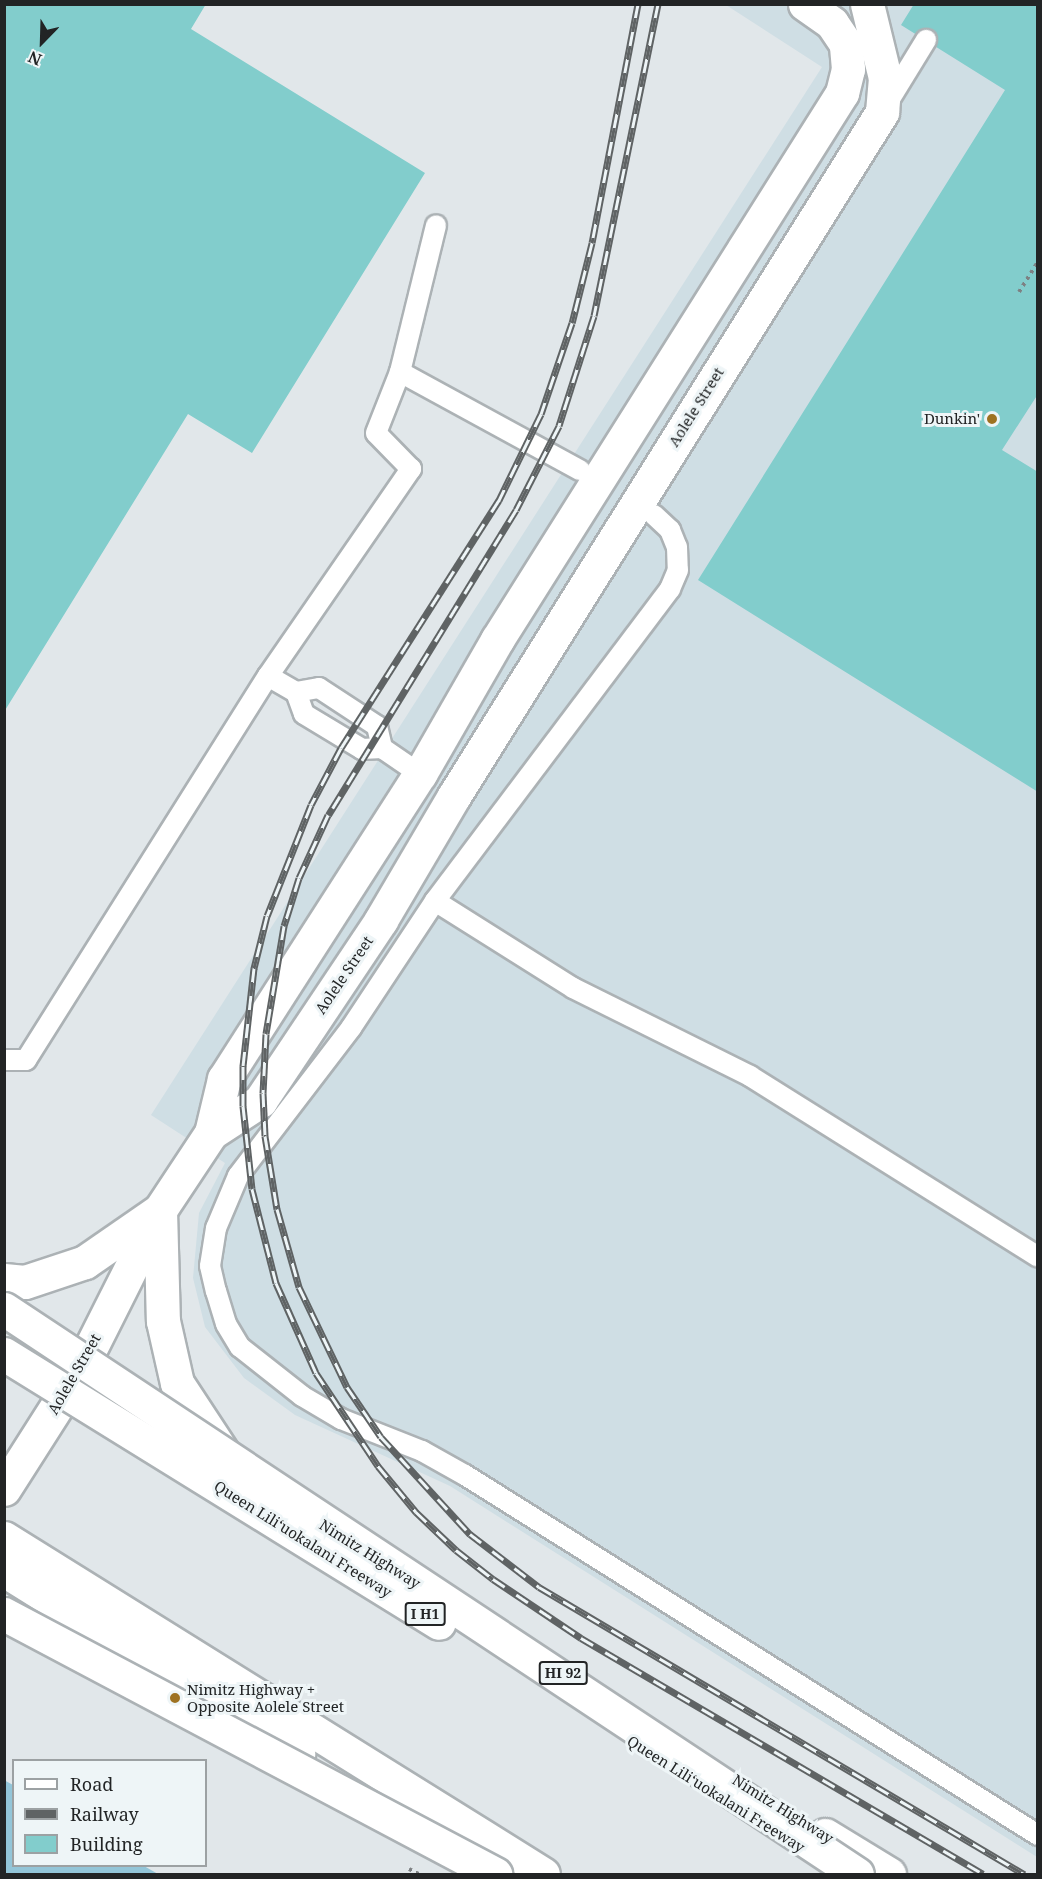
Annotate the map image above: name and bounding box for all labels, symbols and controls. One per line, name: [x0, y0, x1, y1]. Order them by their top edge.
north arrow: [12, 12, 72, 72]
text: N: [25, 46, 45, 71]
street label: Aolele Street: [665, 364, 727, 450]
place label: Dunkin': [924, 410, 980, 428]
marker: Dunkin': [985, 412, 999, 426]
street label: Aolele Street: [311, 933, 377, 1017]
street label: Aolele Street: [44, 1331, 104, 1417]
street label: Queen Liliʻuokalani Freeway: [211, 1477, 395, 1601]
street label: Nimitz Highway: [316, 1516, 424, 1592]
road number: I H1: [404, 1603, 446, 1625]
road number: HI 92: [538, 1662, 588, 1684]
place label: Nimitz Highway + Opposite Aolele Street: [187, 1680, 344, 1715]
marker: Nimitz Highway + Opposite Aolele Street: [168, 1691, 182, 1705]
street label: Queen Liliʻuokalani Freeway: [624, 1732, 808, 1856]
legend: [12, 1759, 207, 1867]
street label: Nimitz Highway: [729, 1771, 837, 1847]
text: Road: [70, 1772, 113, 1796]
text: Railway: [70, 1802, 139, 1826]
text: Building: [70, 1832, 143, 1856]

